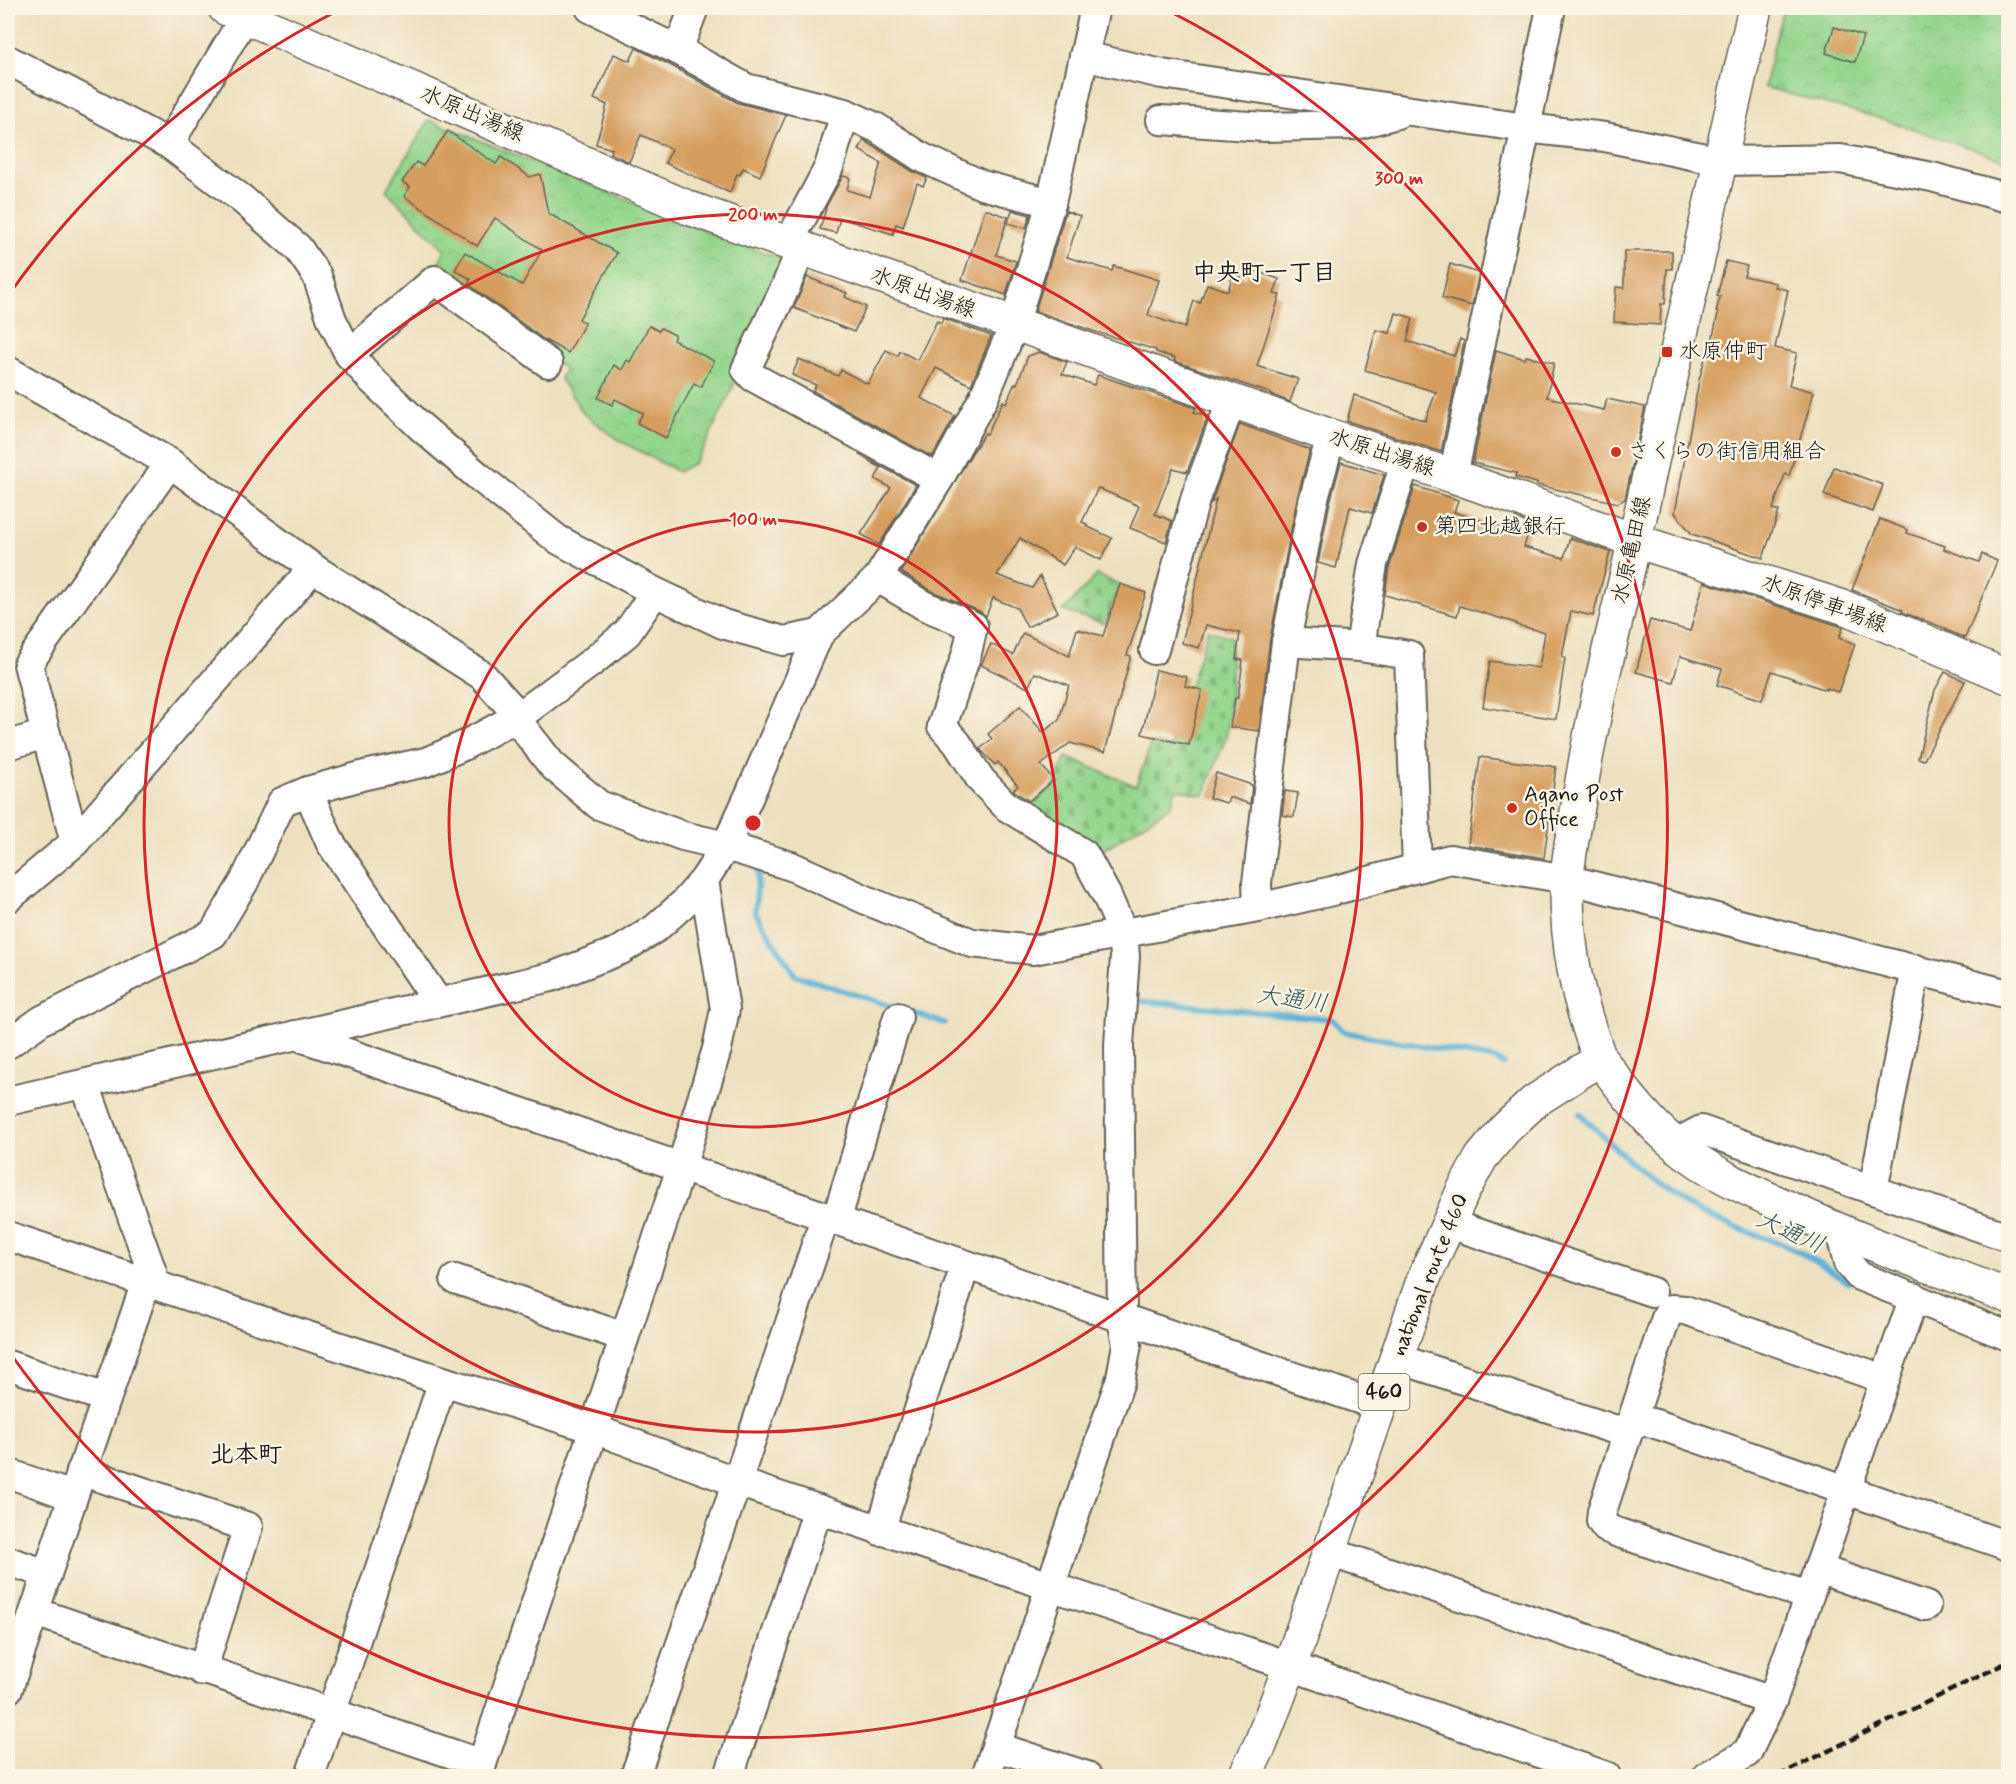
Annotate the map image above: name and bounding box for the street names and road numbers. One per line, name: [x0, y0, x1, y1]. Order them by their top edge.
street label: 水原出湯線: [416, 80, 528, 148]
street label: 水原出湯線: [867, 261, 979, 325]
street label: 水原出湯線: [1325, 423, 1439, 483]
street label: 水原亀田線: [1606, 493, 1658, 607]
street label: 水原停車場線: [1757, 568, 1891, 640]
street label: national route 460: [1385, 1190, 1475, 1360]
road number: 460: [1358, 1374, 1410, 1410]

